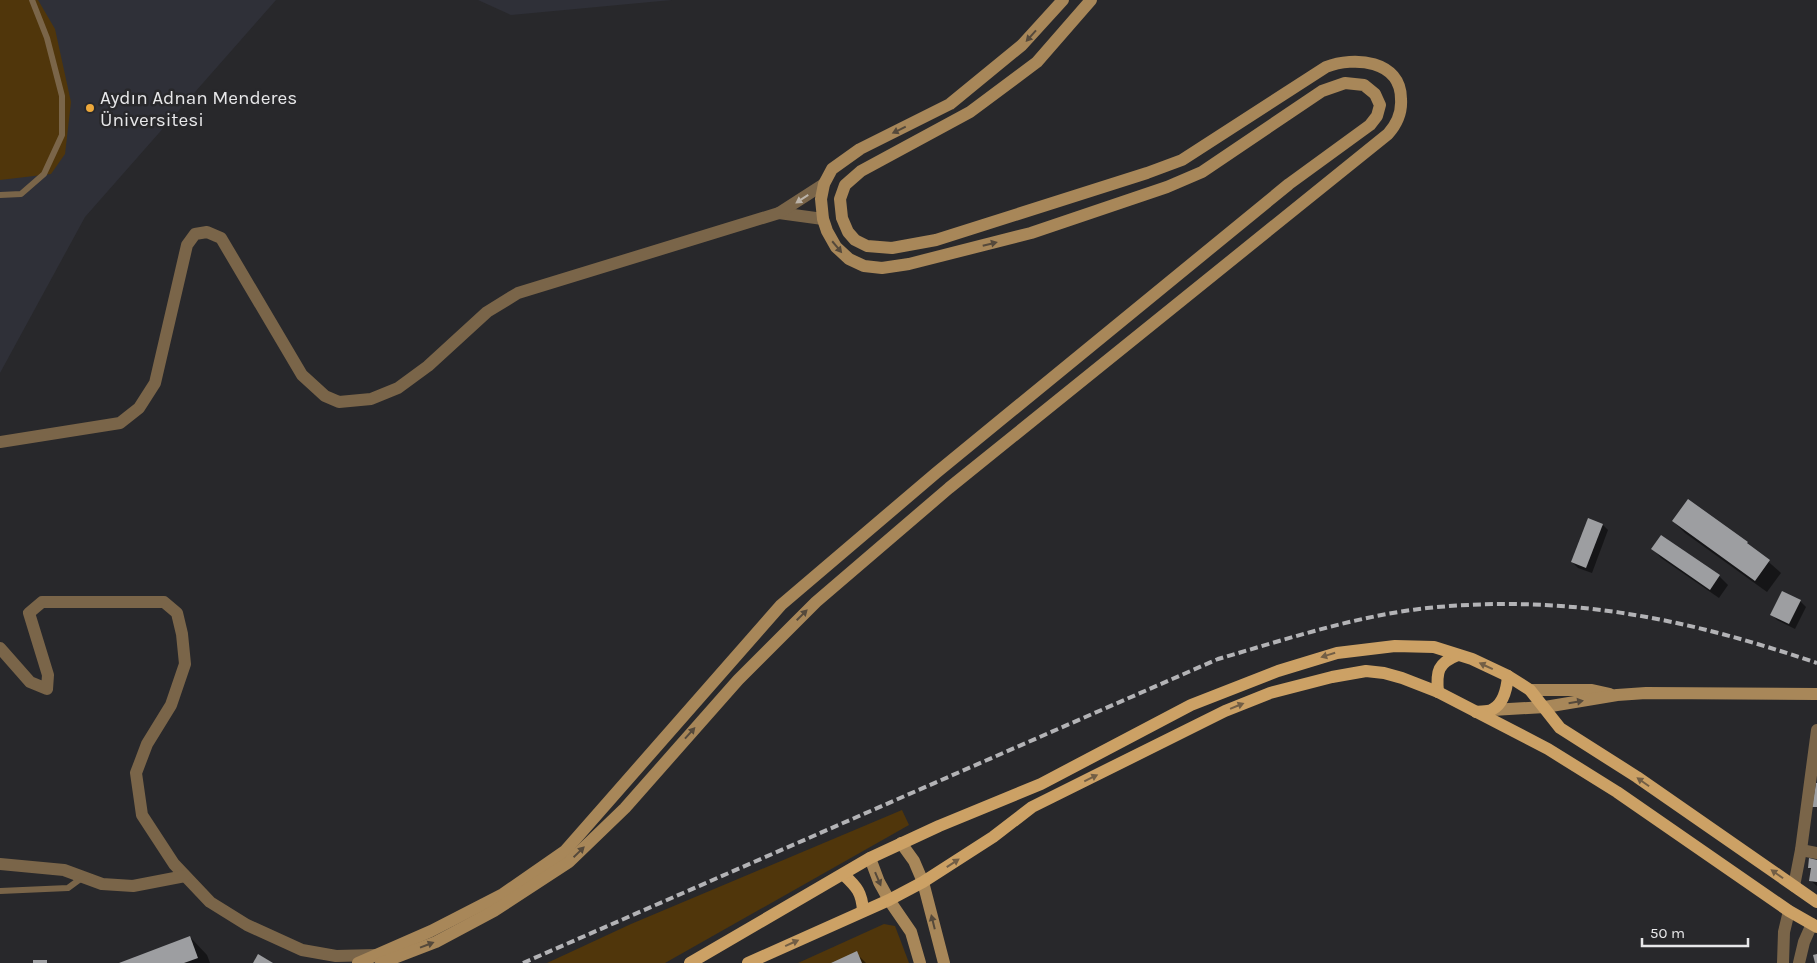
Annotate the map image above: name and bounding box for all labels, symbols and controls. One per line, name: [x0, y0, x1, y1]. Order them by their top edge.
one-way arrow: [1025, 30, 1036, 43]
place label: Aydın Adnan Menderes Üniversitesi: [100, 87, 297, 131]
marker: Aydın Adnan Menderes Üniversitesi: [84, 102, 96, 114]
one-way arrow: [892, 126, 906, 134]
one-way arrow: [795, 194, 808, 203]
one-way arrow: [832, 240, 843, 253]
one-way arrow: [982, 240, 997, 248]
one-way arrow: [796, 610, 808, 622]
one-way arrow: [1321, 652, 1336, 660]
one-way arrow: [1479, 661, 1494, 670]
one-way arrow: [1568, 698, 1584, 706]
one-way arrow: [1229, 702, 1244, 710]
one-way arrow: [685, 727, 696, 740]
one-way arrow: [1083, 774, 1098, 782]
one-way arrow: [1637, 777, 1650, 787]
one-way arrow: [573, 846, 585, 858]
one-way arrow: [946, 858, 960, 868]
one-way arrow: [1770, 869, 1784, 879]
one-way arrow: [875, 872, 883, 886]
one-way arrow: [929, 915, 937, 930]
scale bar: [1642, 916, 1748, 948]
text: 50 m: [1650, 924, 1685, 942]
one-way arrow: [785, 939, 799, 947]
one-way arrow: [419, 941, 434, 948]

